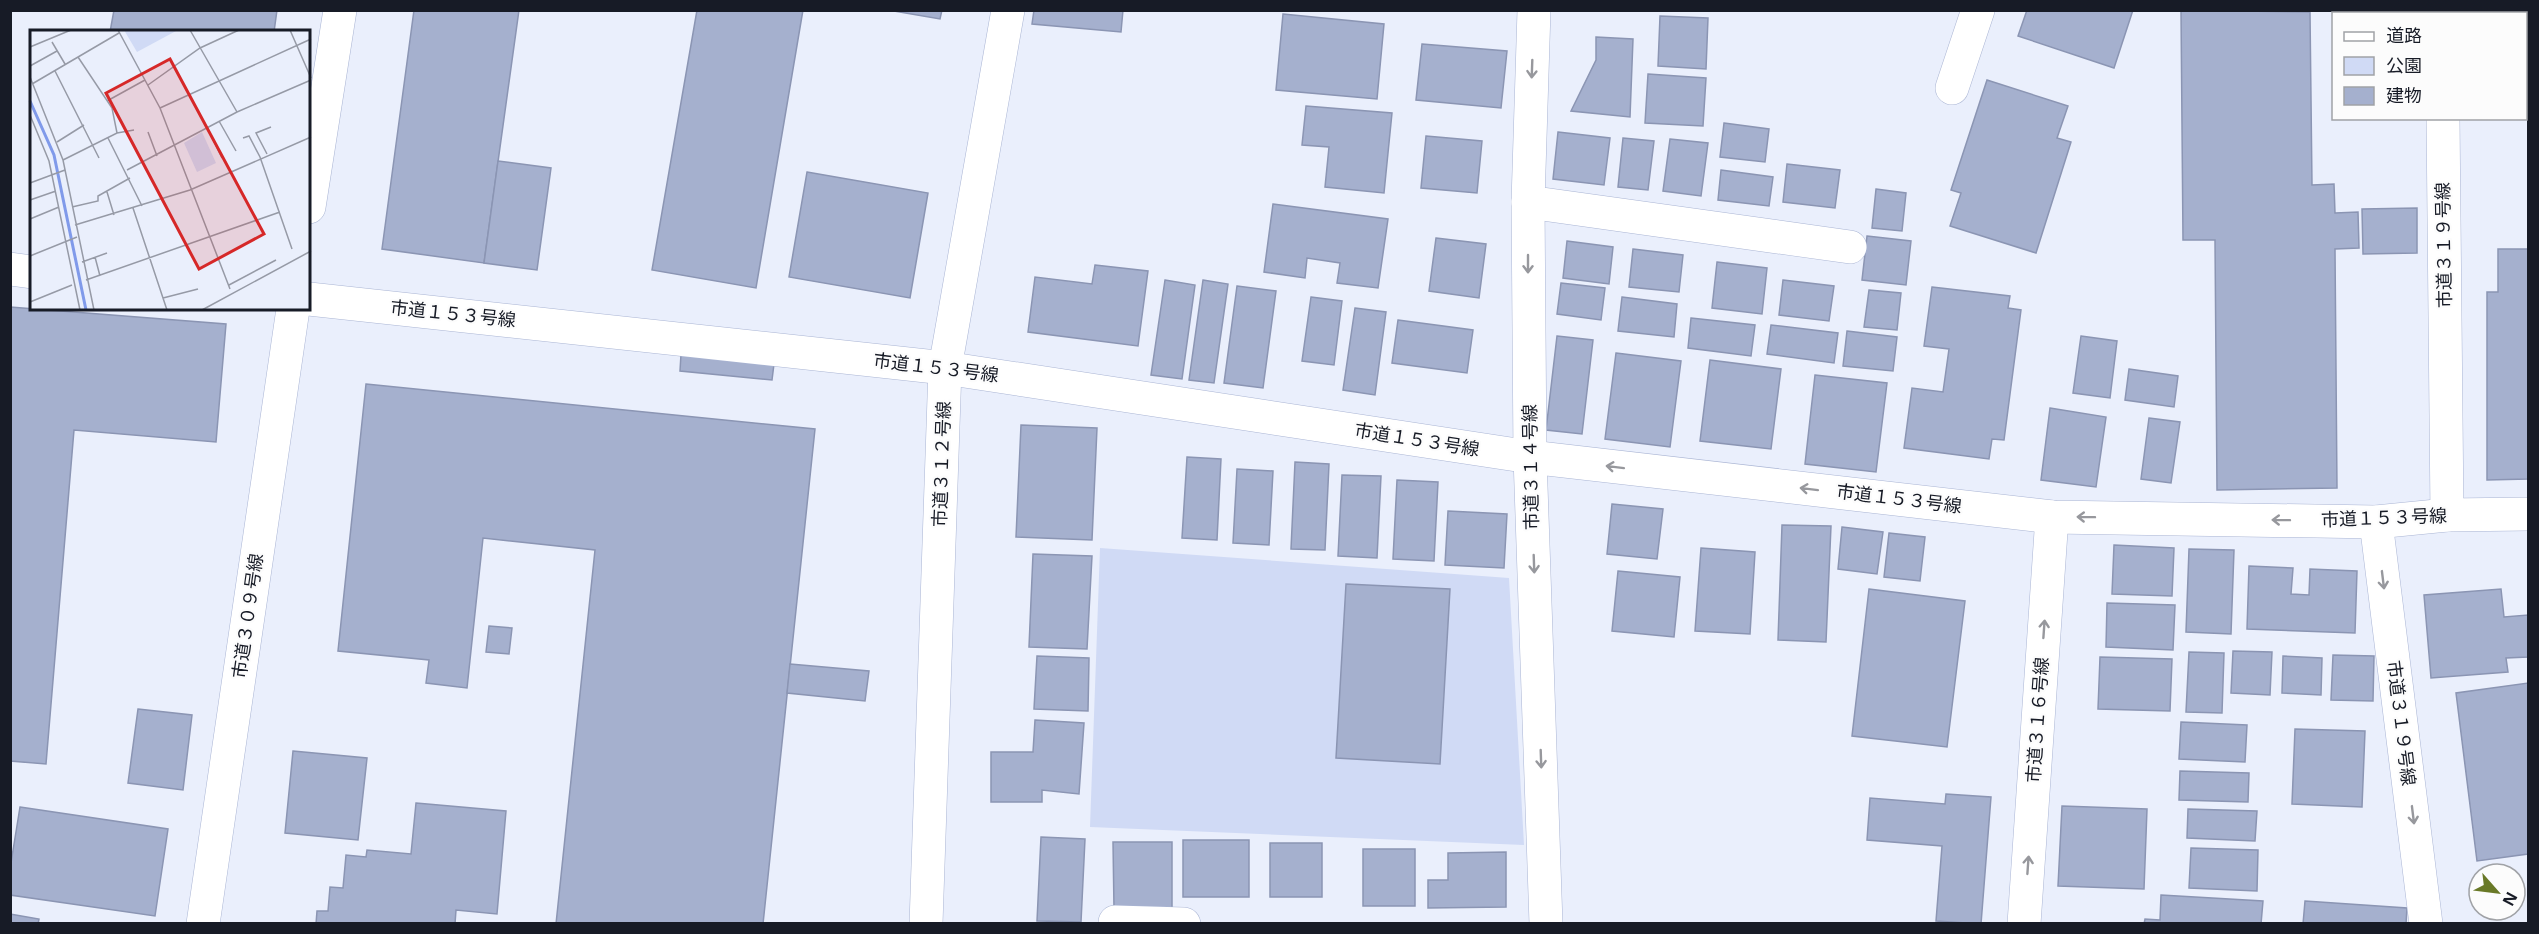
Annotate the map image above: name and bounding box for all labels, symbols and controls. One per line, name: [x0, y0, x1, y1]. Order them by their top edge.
legend: [2332, 12, 2527, 120]
text: 道路: [2386, 23, 2422, 47]
inset map: [30, 30, 310, 310]
text: 公園: [2386, 53, 2422, 77]
one-way arrow: [1526, 58, 1538, 78]
text: 建物: [2386, 83, 2422, 107]
street label: 市道３１９号線: [2430, 182, 2456, 308]
one-way arrow: [1523, 253, 1534, 273]
street label: 市道１５３号線: [389, 294, 517, 332]
street label: 市道１５３号線: [872, 347, 1000, 387]
street label: 市道３１２号線: [927, 401, 955, 527]
street label: 市道３１４号線: [1517, 404, 1543, 530]
street label: 市道１５３号線: [1353, 417, 1481, 461]
one-way arrow: [1606, 461, 1626, 472]
street label: 市道１５３号線: [1835, 478, 1963, 518]
one-way arrow: [1800, 483, 1819, 494]
street label: 市道１５３号線: [2321, 503, 2447, 531]
one-way arrow: [2077, 512, 2097, 523]
one-way arrow: [2272, 514, 2292, 526]
street label: 市道３０９号線: [226, 552, 268, 680]
one-way arrow: [1528, 553, 1539, 573]
one-way arrow: [2378, 569, 2389, 589]
one-way arrow: [2039, 619, 2050, 639]
street label: 市道３１６号線: [2021, 656, 2053, 784]
street label: 市道３１９号線: [2382, 659, 2422, 787]
one-way arrow: [1535, 748, 1546, 768]
one-way arrow: [2407, 805, 2418, 824]
one-way arrow: [2022, 856, 2033, 876]
north arrow: [2467, 862, 2527, 922]
text: N: [2497, 888, 2523, 910]

